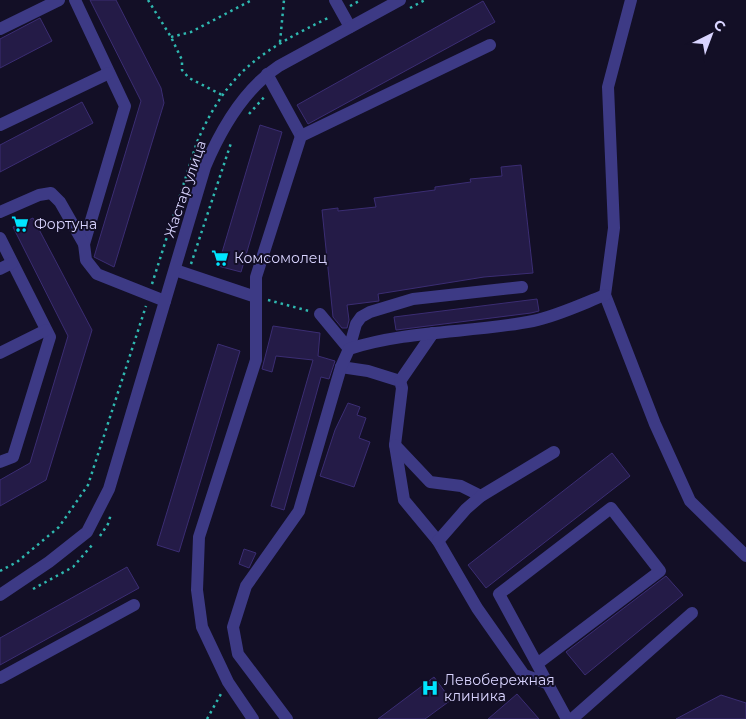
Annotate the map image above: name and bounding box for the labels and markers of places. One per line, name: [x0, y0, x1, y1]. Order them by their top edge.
supermarket icon: Фортуна: [10, 214, 30, 234]
place label: Фортуна: [34, 215, 97, 233]
supermarket icon: Комсомолец: [210, 248, 230, 268]
place label: Комсомолец: [234, 249, 327, 267]
place label: Левобережная клиника: [444, 671, 555, 705]
hospital icon: Левобережная клиника: [420, 678, 440, 698]

